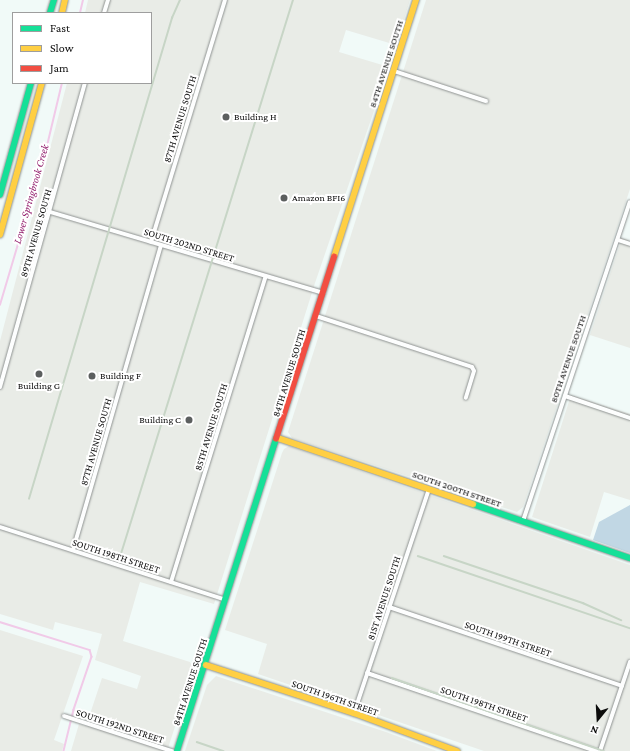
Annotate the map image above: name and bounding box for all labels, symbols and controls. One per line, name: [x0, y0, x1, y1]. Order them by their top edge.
legend: [12, 12, 152, 84]
street label: 84TH AVENUE SOUTH: [366, 19, 406, 109]
text: Fast: [50, 21, 70, 35]
text: Slow: [50, 41, 74, 55]
text: Jam: [50, 61, 69, 75]
street label: 87TH AVENUE SOUTH: [161, 74, 199, 164]
place label: Building H: [234, 111, 277, 123]
marker: Building H: [221, 112, 231, 122]
water label: Lower Springbrook Creek: [10, 143, 52, 245]
street label: 89TH AVENUE SOUTH: [18, 188, 54, 278]
place label: Amazon BFI6: [292, 192, 345, 204]
marker: Amazon BFI6: [279, 193, 289, 203]
street label: SOUTH 202ND STREET: [142, 226, 236, 264]
street label: 80TH AVENUE SOUTH: [547, 314, 589, 404]
street label: 84TH AVENUE SOUTH: [270, 328, 308, 418]
marker: Building G: [34, 369, 44, 379]
place label: Building F: [100, 370, 141, 382]
marker: Building F: [87, 371, 97, 381]
place label: Building G: [18, 380, 60, 392]
street label: 85TH AVENUE SOUTH: [192, 382, 230, 472]
street label: 87TH AVENUE SOUTH: [78, 397, 114, 487]
place label: Building C: [139, 414, 181, 426]
marker: Building C: [184, 415, 194, 425]
street label: SOUTH 200TH STREET: [411, 468, 503, 510]
street label: SOUTH 198TH STREET: [71, 536, 161, 576]
street label: 81ST AVENUE SOUTH: [365, 555, 403, 641]
street label: SOUTH 199TH STREET: [463, 619, 553, 659]
street label: 84TH AVENUE SOUTH: [170, 637, 210, 727]
street label: SOUTH 196TH STREET: [290, 678, 380, 718]
street label: SOUTH 198TH STREET: [439, 683, 529, 725]
north arrow: [578, 699, 618, 739]
street label: SOUTH 192ND STREET: [75, 706, 165, 746]
text: N: [589, 724, 600, 737]

